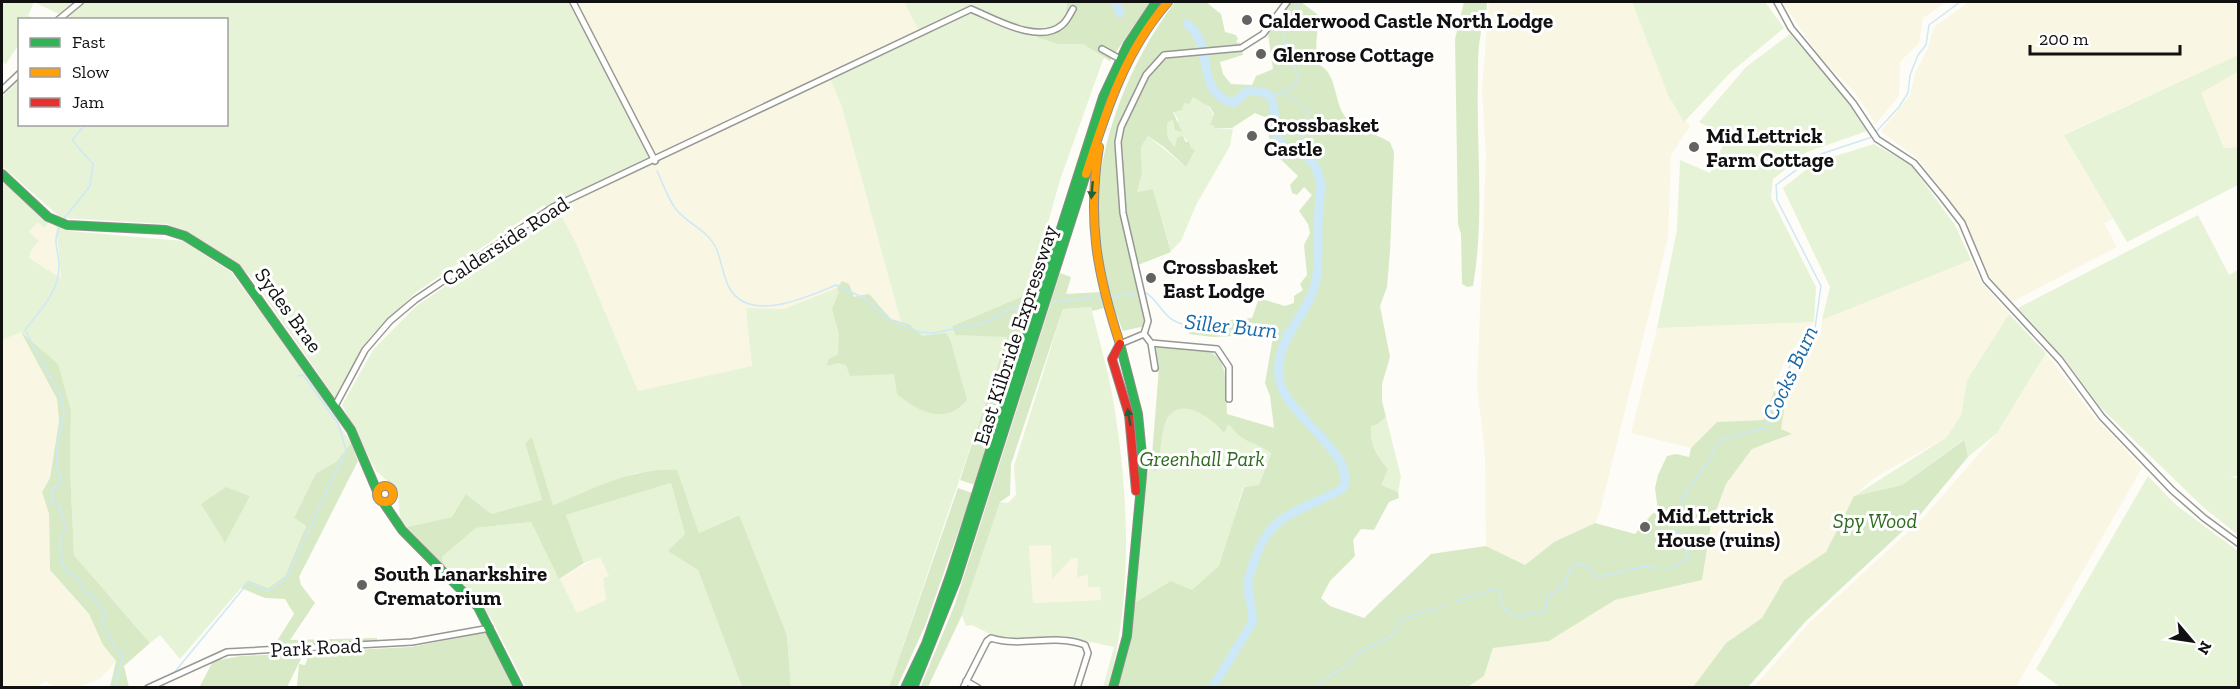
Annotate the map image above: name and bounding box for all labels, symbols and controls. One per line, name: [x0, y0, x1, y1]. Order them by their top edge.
place label: Calderwood Castle North Lodge: [1259, 8, 1553, 33]
marker: Calderwood Castle North Lodge: [1240, 13, 1254, 27]
legend: [18, 18, 228, 126]
scale bar: [2030, 18, 2180, 56]
text: 200 m: [2039, 28, 2089, 50]
text: Fast: [72, 31, 105, 53]
place label: Glenrose Cottage: [1273, 42, 1434, 67]
marker: Glenrose Cottage: [1254, 47, 1268, 61]
text: Slow: [72, 61, 109, 83]
text: Jam: [72, 91, 104, 113]
place label: Crossbasket Castle: [1264, 112, 1380, 161]
place label: Mid Lettrick Farm Cottage: [1706, 123, 1834, 172]
marker: Crossbasket Castle: [1245, 129, 1259, 143]
marker: Mid Lettrick Farm Cottage: [1687, 140, 1701, 154]
one-way arrow: [1087, 181, 1097, 200]
street label: Calderside Road: [437, 191, 573, 291]
street label: East Kilbride Expressway: [968, 222, 1062, 448]
place label: Crossbasket East Lodge: [1163, 254, 1279, 303]
street label: Sydes Brae: [250, 263, 328, 357]
marker: Crossbasket East Lodge: [1144, 271, 1158, 285]
water label: Siller Burn: [1183, 308, 1279, 344]
water label: Cocks Burn: [1756, 321, 1824, 425]
one-way arrow: [1124, 407, 1133, 426]
park label: Greenhall Park: [1139, 446, 1265, 471]
place label: Mid Lettrick House (ruins): [1657, 503, 1780, 552]
park label: Spy Wood: [1833, 508, 1917, 533]
marker: Mid Lettrick House (ruins): [1638, 520, 1652, 534]
place label: South Lanarkshire Crematorium: [374, 561, 547, 610]
marker: South Lanarkshire Crematorium: [355, 578, 369, 592]
north arrow: [2162, 611, 2222, 671]
street label: Park Road: [270, 632, 363, 662]
text: N: [2193, 638, 2216, 658]

